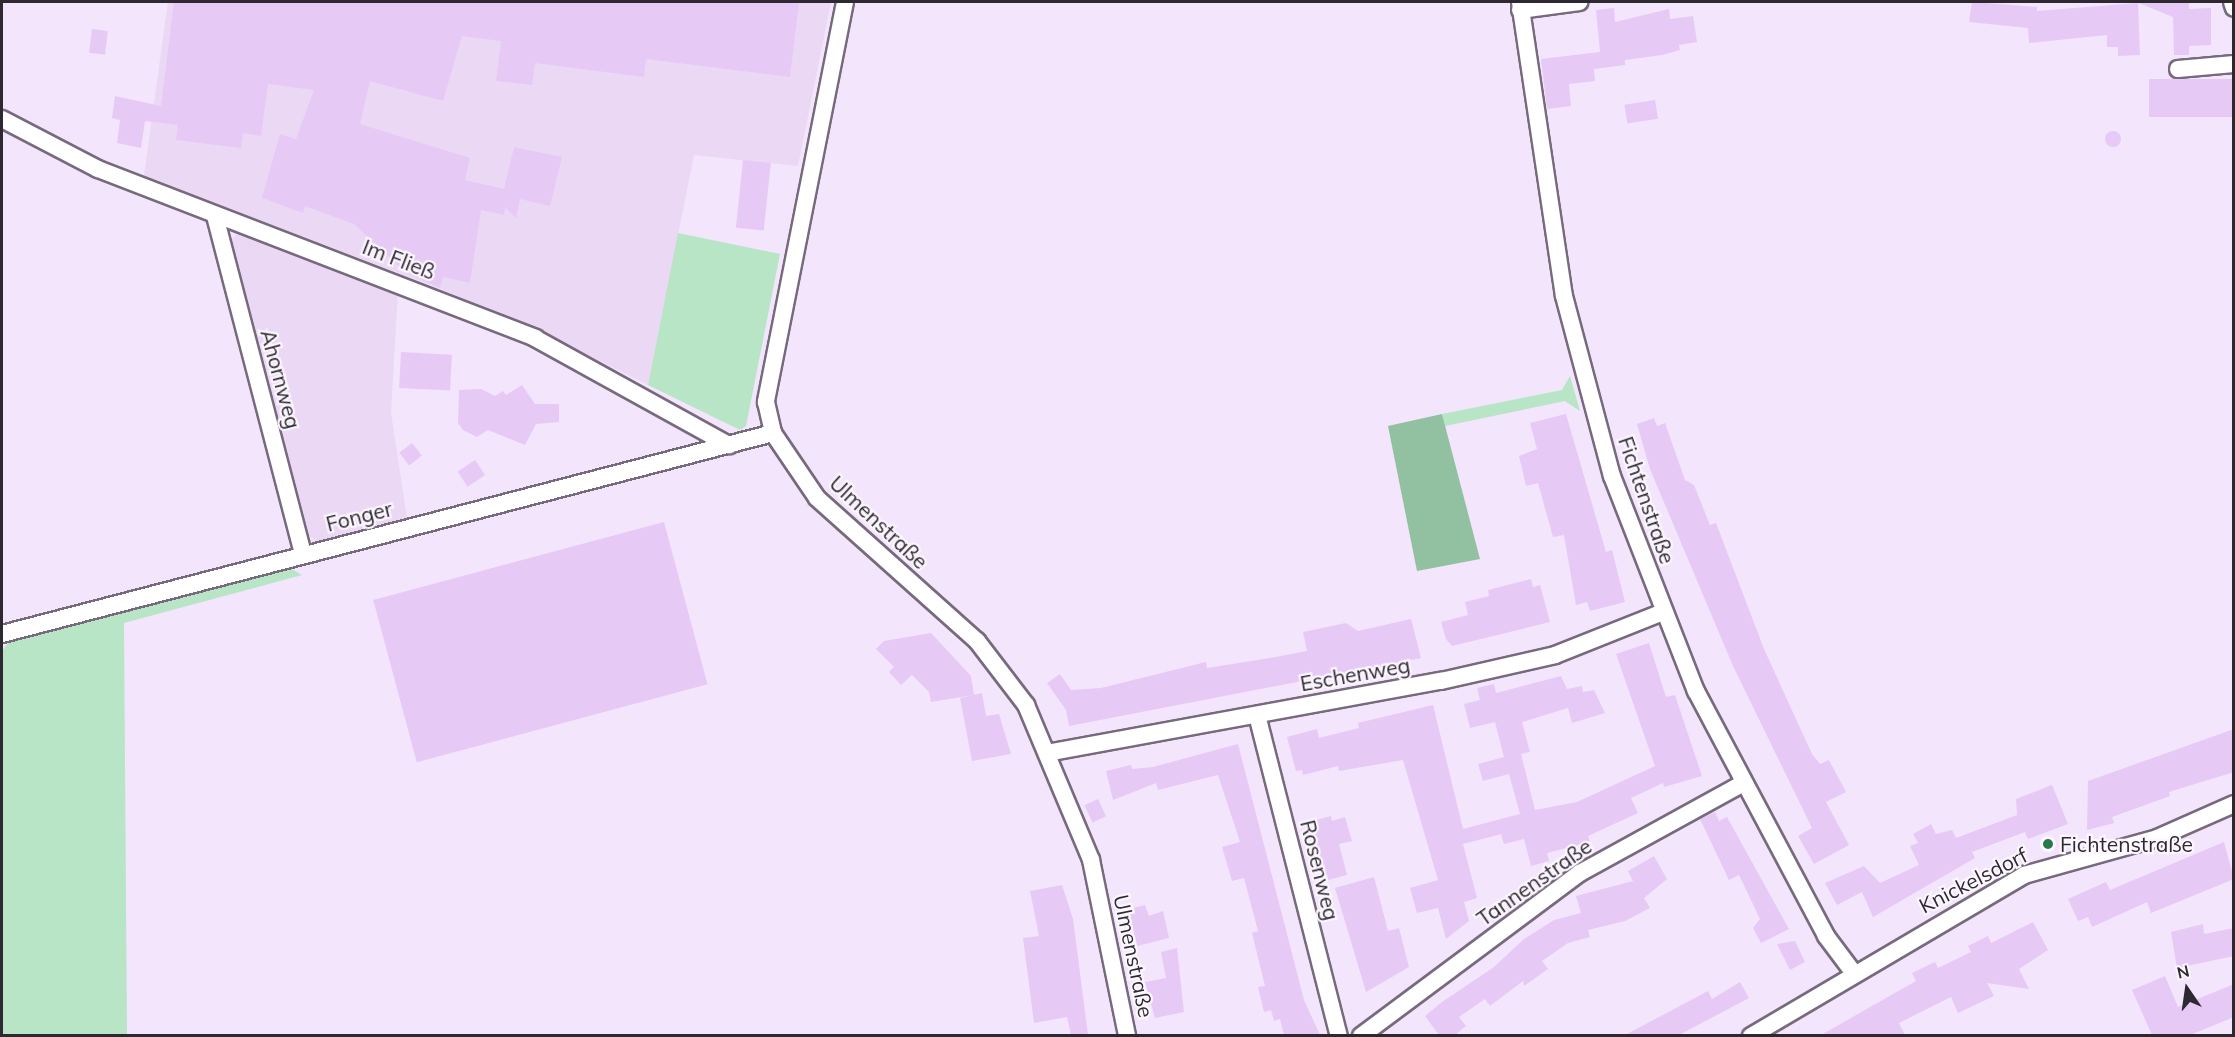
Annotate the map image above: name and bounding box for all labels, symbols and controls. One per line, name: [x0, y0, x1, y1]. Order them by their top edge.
street label: Im Fließ: [359, 234, 439, 284]
street label: Ahornweg: [256, 327, 306, 431]
street label: Fichtenstraße: [1613, 433, 1681, 567]
street label: Ulmenstraße: [825, 470, 933, 574]
street label: Fonger: [323, 496, 395, 536]
street label: Eschenweg: [1298, 652, 1412, 696]
street label: Rosenweg: [1295, 817, 1345, 923]
place label: Fichtenstraße: [2060, 831, 2193, 857]
street label: Tannenstraße: [1472, 833, 1596, 931]
marker: Fichtenstraße: [2041, 837, 2055, 851]
street label: Knickelsdorf: [1915, 842, 2031, 918]
street label: Ulmenstraße: [1109, 892, 1159, 1020]
north arrow: [2157, 959, 2217, 1019]
text: N: [2175, 960, 2191, 983]

